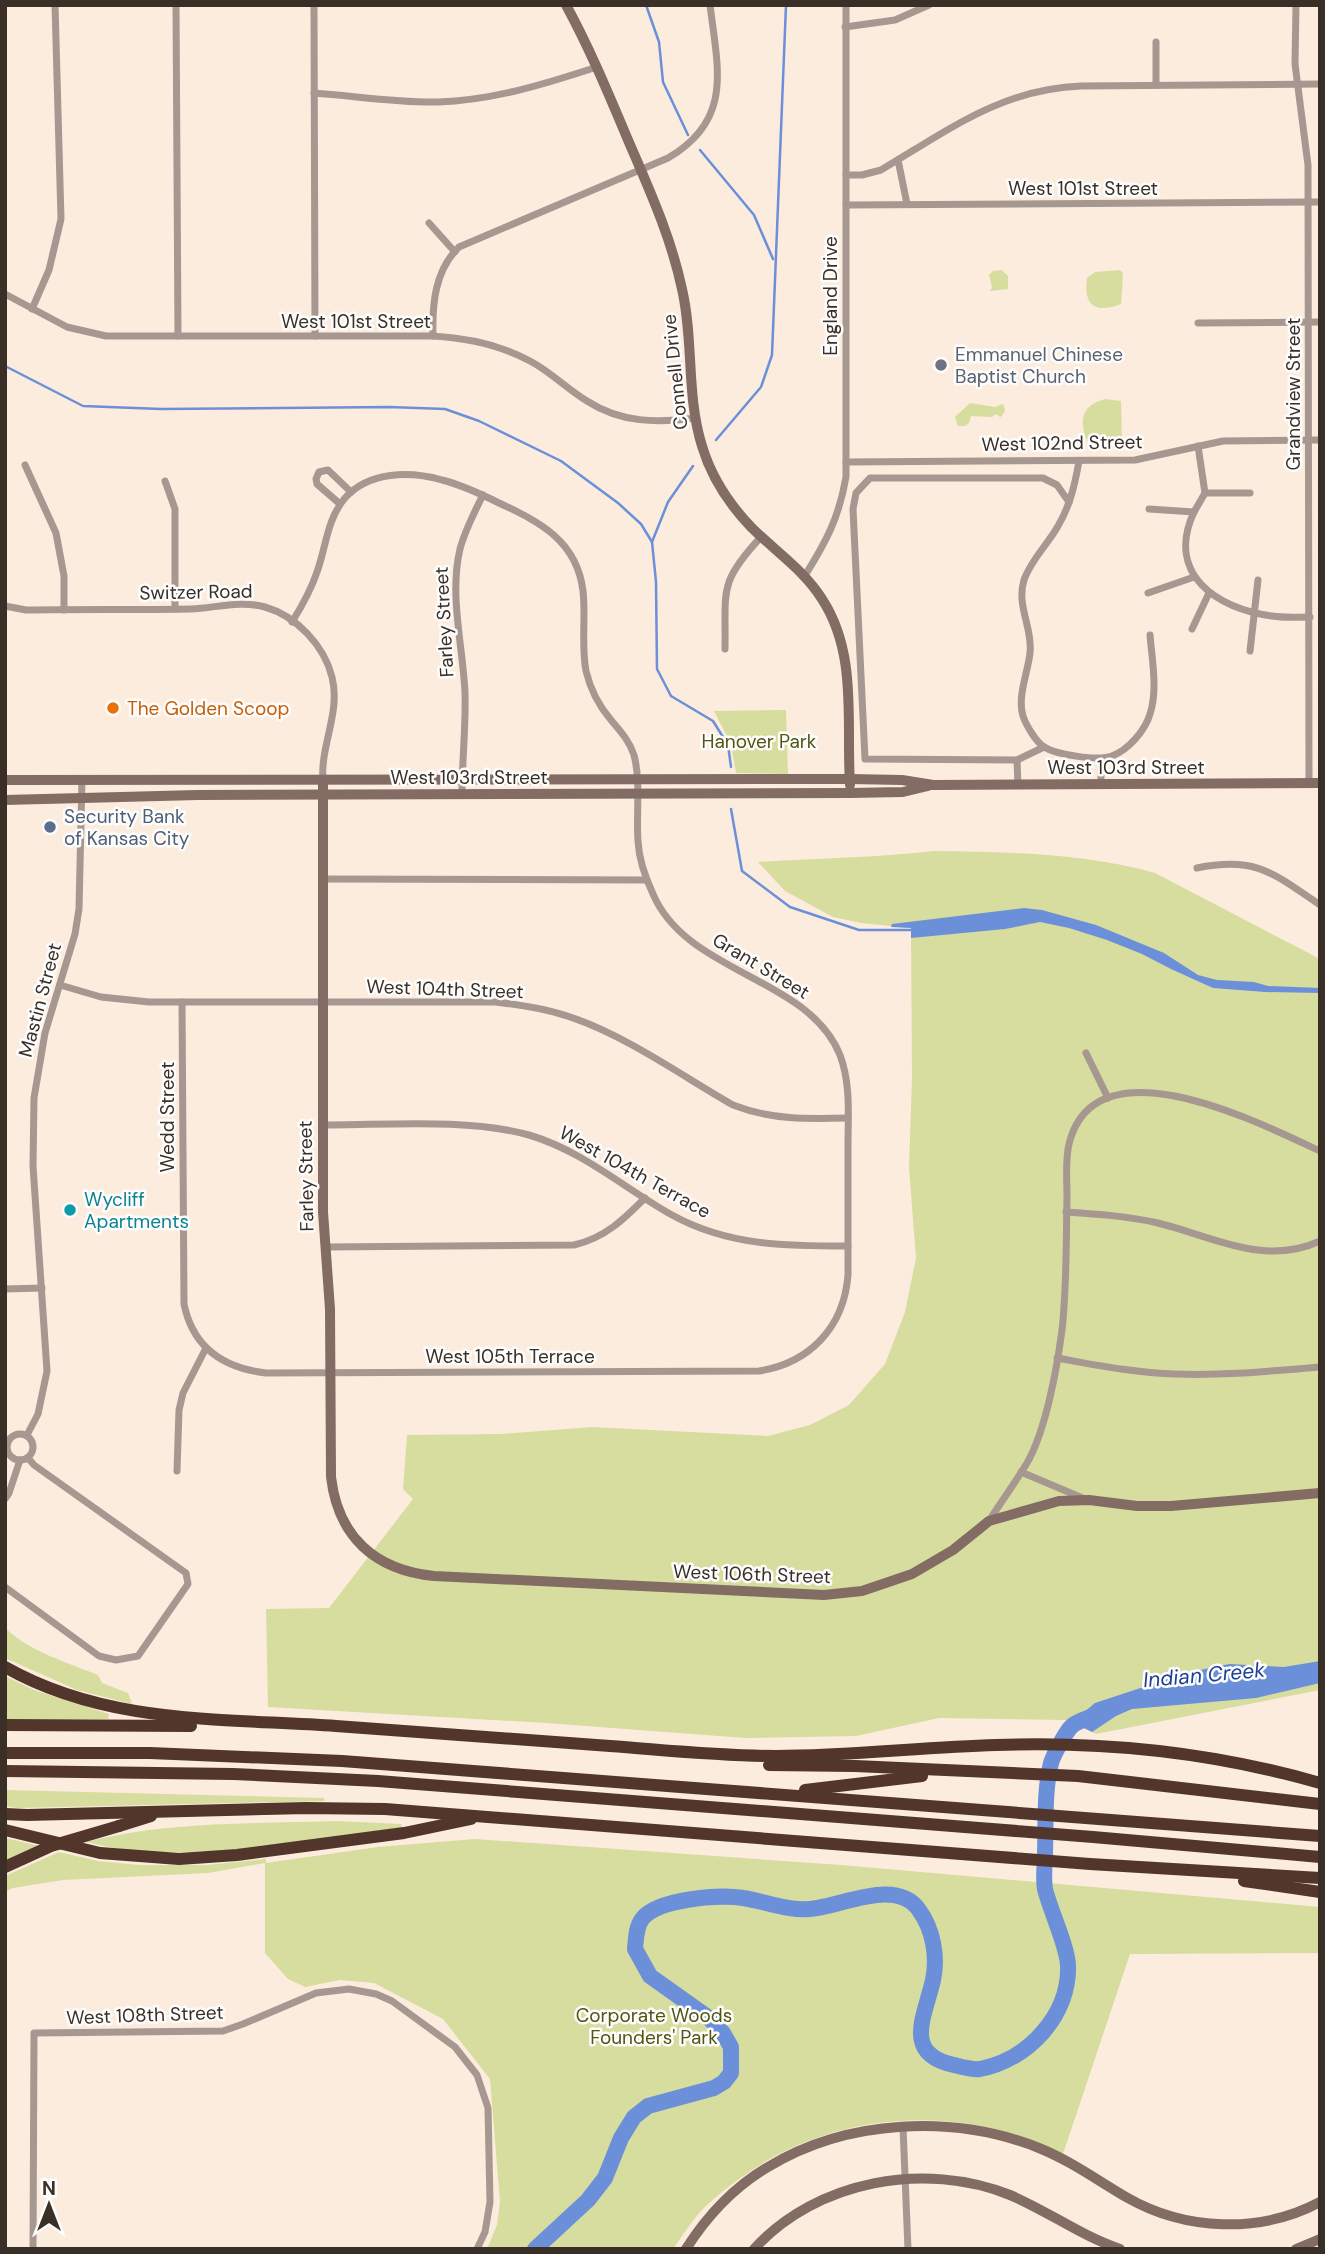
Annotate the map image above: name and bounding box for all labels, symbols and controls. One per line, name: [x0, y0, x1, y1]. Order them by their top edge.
street label: West 101st Street: [1008, 176, 1158, 201]
street label: England Drive: [818, 236, 843, 356]
street label: West 101st Street: [281, 309, 431, 334]
street label: Connell Drive: [657, 313, 693, 431]
street label: Grandview Street: [1281, 318, 1306, 470]
place label: Emmanuel Chinese Baptist Church: [955, 342, 1123, 389]
marker: Emmanuel Chinese Baptist Church: [933, 357, 949, 373]
street label: West 102nd Street: [981, 429, 1143, 457]
street label: Farley Street: [429, 566, 459, 678]
street label: Switzer Road: [139, 579, 253, 605]
place label: The Golden Scoop: [127, 696, 289, 721]
marker: The Golden Scoop: [105, 700, 121, 716]
park label: Hanover Park: [702, 729, 817, 754]
street label: West 103rd Street: [1047, 755, 1205, 780]
street label: West 103rd Street: [390, 765, 548, 790]
place label: Security Bank of Kansas City: [64, 804, 190, 851]
marker: Security Bank of Kansas City: [42, 819, 58, 835]
street label: Grant Street: [708, 927, 814, 1005]
street label: Mastin Street: [13, 940, 67, 1060]
street label: West 104th Street: [366, 974, 524, 1004]
street label: Wedd Street: [155, 1062, 180, 1172]
street label: Farley Street: [293, 1120, 319, 1232]
street label: West 104th Terrace: [555, 1120, 715, 1224]
place label: Wycliff Apartments: [84, 1187, 189, 1234]
marker: Wycliff Apartments: [62, 1202, 78, 1218]
street label: West 105th Terrace: [425, 1344, 595, 1369]
street label: West 106th Street: [673, 1559, 831, 1589]
water label: Indian Creek: [1142, 1656, 1266, 1694]
street label: West 108th Street: [66, 2000, 224, 2030]
park label: Corporate Woods Founders' Park: [576, 2003, 732, 2050]
north arrow: [14, 2170, 84, 2240]
text: N: [42, 2176, 56, 2201]

